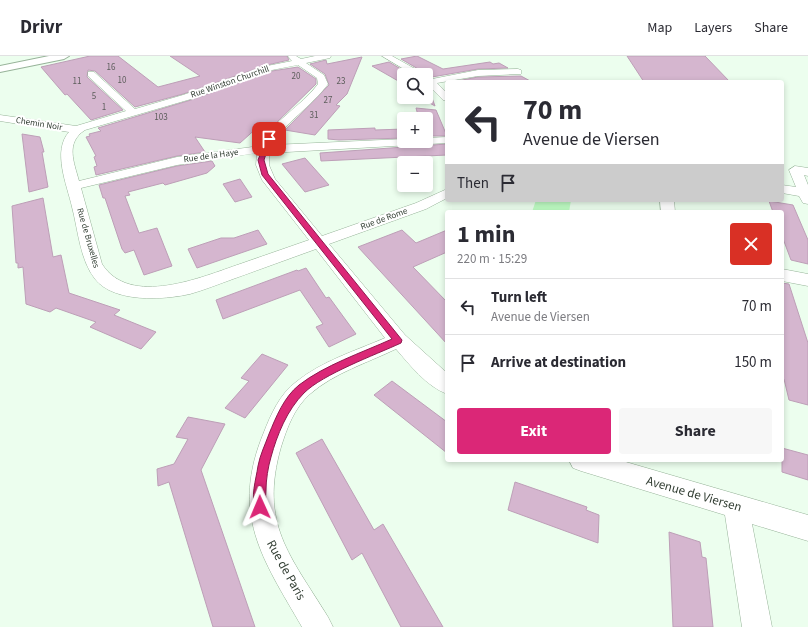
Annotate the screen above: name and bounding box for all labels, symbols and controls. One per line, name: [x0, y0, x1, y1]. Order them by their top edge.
text: Drivr: [20, 14, 62, 41]
text: Map: [647, 18, 672, 38]
text: Layers: [694, 18, 732, 38]
text: Share: [754, 18, 788, 38]
house number: 16: [107, 61, 116, 74]
street label: Rue Winston Churchill: [189, 62, 271, 102]
map controls: [397, 68, 433, 192]
button: search: [397, 68, 433, 104]
house number: 20: [292, 70, 301, 83]
house number: 10: [118, 74, 127, 87]
house number: 11: [73, 75, 81, 88]
house number: 23: [337, 75, 346, 88]
house number: 5: [92, 90, 97, 103]
text: 70 m: [523, 90, 582, 130]
house number: 27: [324, 94, 333, 107]
icon: left: [457, 96, 509, 148]
house number: 1: [102, 101, 106, 114]
house number: 31: [310, 109, 318, 122]
house number: 103: [154, 111, 168, 124]
button: +: [397, 112, 433, 148]
street label: Chemin Noir: [15, 114, 64, 134]
pin: [252, 122, 286, 156]
text: Avenue de Viersen: [523, 127, 660, 152]
icon: arrive: [258, 128, 280, 150]
street label: Rue de la Haye: [183, 146, 240, 166]
button: −: [397, 156, 433, 192]
icon: arrive: [497, 172, 519, 194]
text: Then: [457, 173, 489, 194]
street label: Rue de Rome: [359, 204, 410, 234]
street label: Rue de Bruxelles: [73, 206, 103, 270]
text: 1 min: [457, 217, 515, 252]
button: close: [730, 223, 772, 265]
text: 220 m · 15:29: [457, 250, 527, 268]
text: Turn left: [491, 287, 547, 308]
icon: left: [457, 296, 479, 318]
text: 70 m: [742, 296, 772, 317]
text: Avenue de Viersen: [491, 308, 590, 326]
icon: arrive: [457, 352, 479, 374]
text: Arrive at destination: [491, 352, 626, 373]
text: 150 m: [734, 352, 772, 373]
button: Exit: [457, 408, 611, 454]
button: Share: [619, 408, 772, 454]
street label: Avenue de Viersen: [644, 472, 744, 516]
position arrow: [239, 486, 281, 528]
street label: Rue de Paris: [262, 537, 310, 604]

